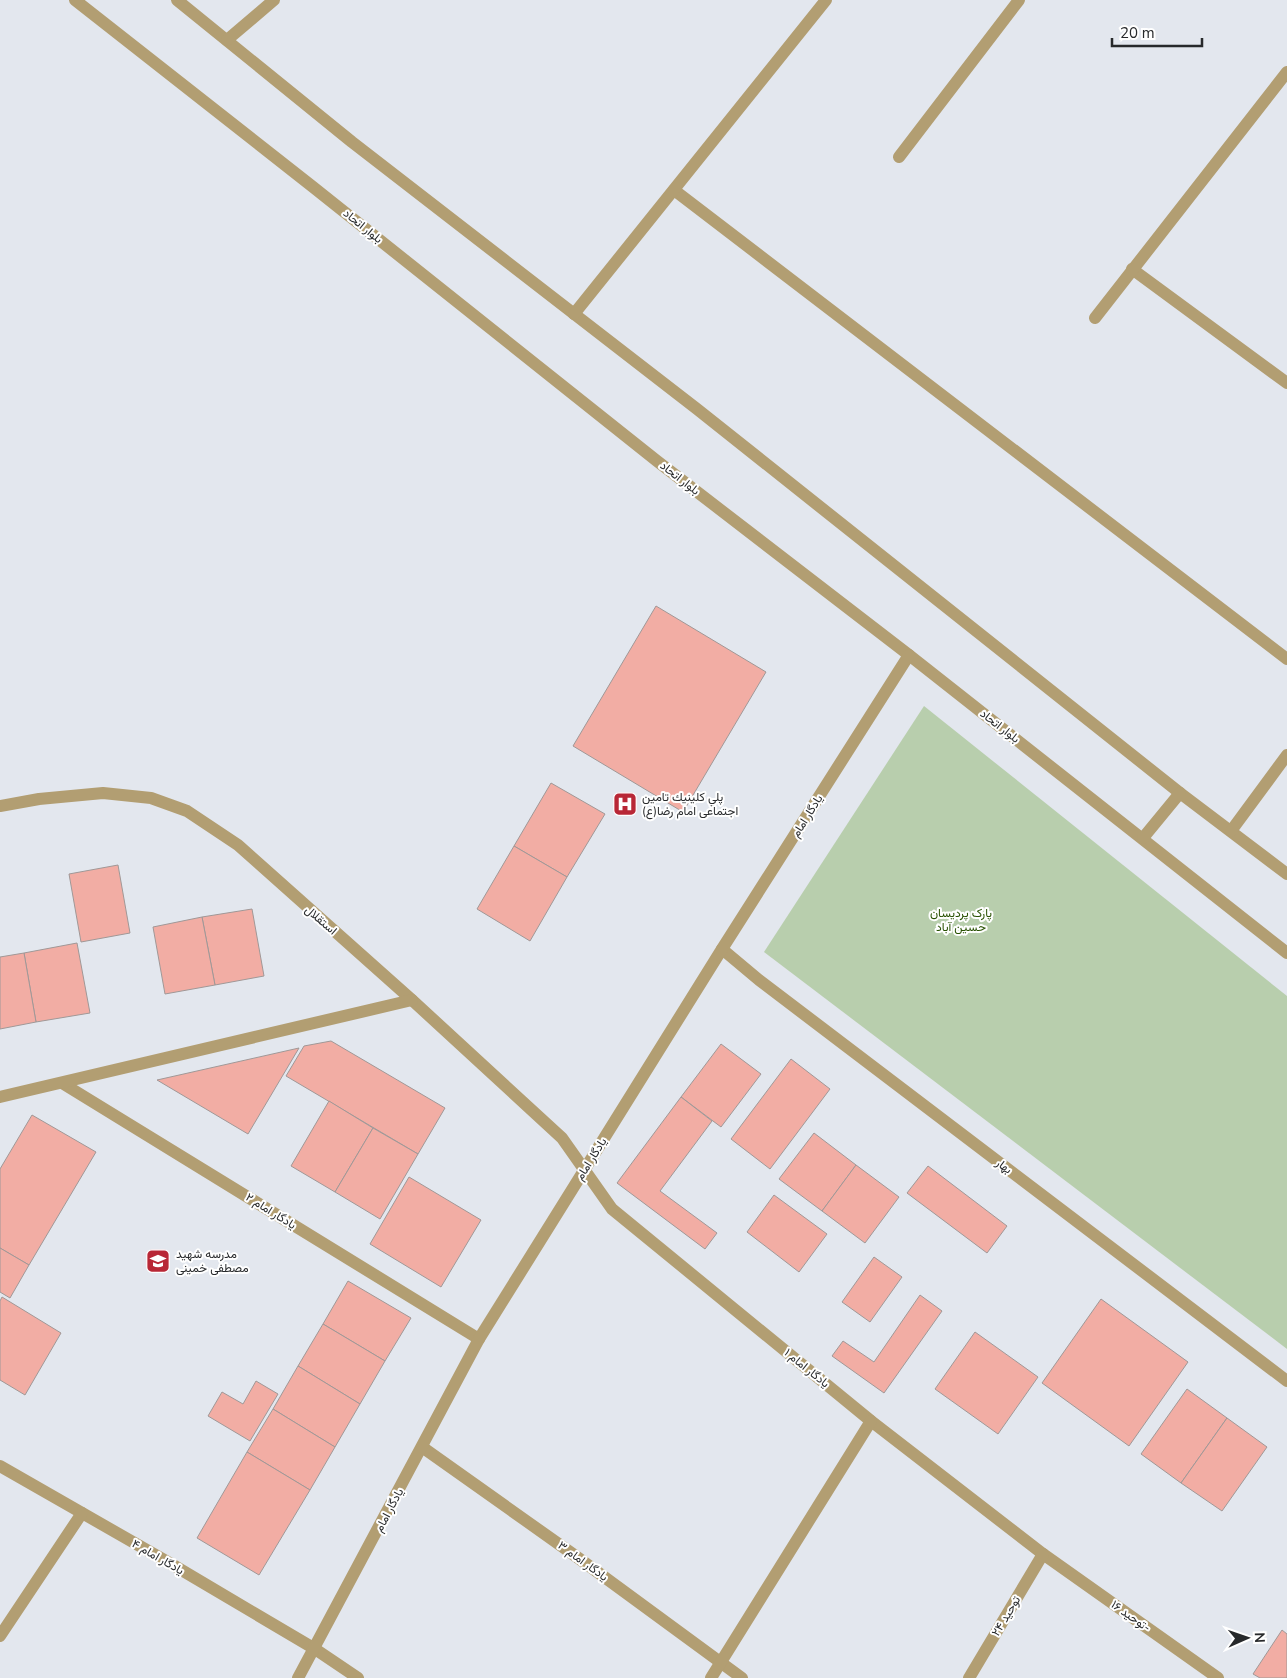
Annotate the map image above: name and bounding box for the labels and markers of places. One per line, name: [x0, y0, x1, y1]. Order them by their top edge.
place label: پلي كلينيك تامین اجتماعی امام رضا(ع): [642, 789, 738, 820]
hospital icon: پلي كلينيك تامین اجتماعی امام رضا(ع): [612, 791, 638, 817]
place label: مدرسه شهید مصطفی خمینی: [176, 1246, 249, 1276]
school or university icon: مدرسه شهید مصطفی خمینی: [145, 1248, 171, 1274]

